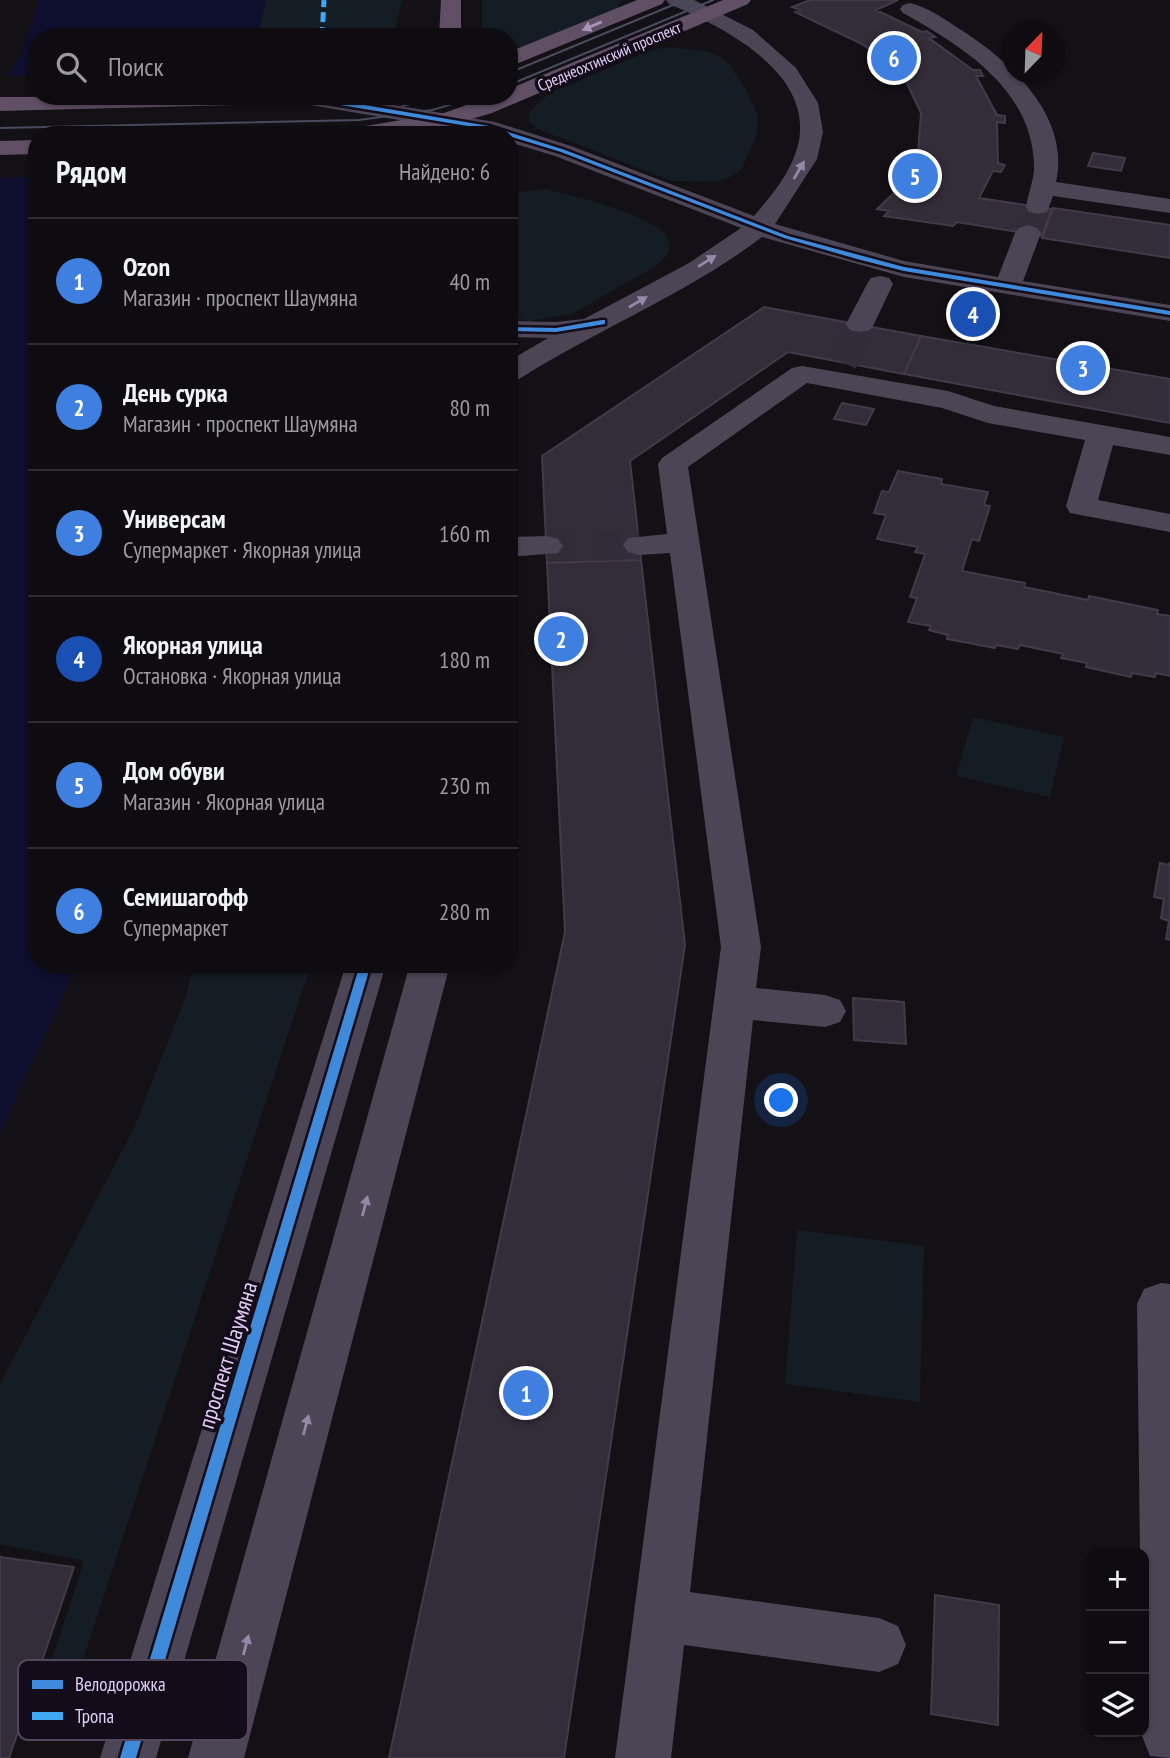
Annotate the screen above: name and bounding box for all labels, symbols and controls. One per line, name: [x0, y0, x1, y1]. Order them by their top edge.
street label: Среднеохтинский проспект: [534, 16, 685, 95]
one-way arrow: [582, 20, 602, 32]
north arrow: [1002, 21, 1065, 84]
search box: [28, 28, 518, 105]
pin: 6: [871, 32, 917, 84]
icon: search: [52, 48, 90, 86]
text: Поиск: [108, 50, 164, 83]
pin: 5: [892, 150, 938, 202]
text: Рядом: [56, 152, 127, 191]
text: Найдено: 6: [399, 157, 490, 186]
one-way arrow: [793, 161, 805, 180]
text: Ozon: [123, 250, 170, 283]
one-way arrow: [697, 255, 716, 268]
text: 1: [74, 267, 85, 296]
text: 40 m: [449, 267, 490, 296]
text: Магазин · проспект Шаумяна: [123, 283, 358, 312]
pin: 4: [950, 288, 996, 340]
one-way arrow: [629, 296, 648, 308]
pin: 3: [1060, 342, 1106, 394]
text: День сурка: [123, 376, 228, 409]
text: 2: [74, 393, 85, 422]
text: 80 m: [449, 393, 490, 422]
text: Магазин · проспект Шаумяна: [123, 409, 358, 438]
text: Универсам: [123, 502, 226, 535]
text: 3: [74, 519, 85, 548]
text: 160 m: [439, 519, 490, 548]
text: Супермаркет · Якорная улица: [123, 535, 362, 564]
pin: 2: [538, 613, 584, 665]
text: Якорная улица: [123, 628, 263, 661]
text: 4: [74, 645, 85, 674]
text: 180 m: [439, 645, 490, 674]
text: Остановка · Якорная улица: [123, 661, 341, 690]
text: Дом обуви: [123, 754, 225, 787]
text: 5: [74, 771, 85, 800]
text: 230 m: [439, 771, 490, 800]
text: Магазин · Якорная улица: [123, 787, 325, 816]
text: Семишагофф: [123, 880, 248, 913]
text: 6: [74, 897, 85, 926]
text: 280 m: [439, 897, 490, 926]
text: Супермаркет: [123, 913, 228, 942]
your location: [764, 1083, 798, 1117]
one-way arrow: [360, 1195, 371, 1217]
street label: проспект Шаумяна: [191, 1278, 263, 1432]
pin: 1: [503, 1367, 549, 1419]
one-way arrow: [301, 1414, 312, 1436]
map controls: [1086, 1548, 1149, 1737]
button: +: [1086, 1548, 1149, 1611]
button: −: [1086, 1611, 1149, 1674]
one-way arrow: [241, 1634, 252, 1656]
legend: [18, 1660, 248, 1740]
text: Велодорожка: [75, 1672, 166, 1696]
button: layers: [1086, 1674, 1149, 1737]
text: Тропа: [75, 1704, 114, 1728]

